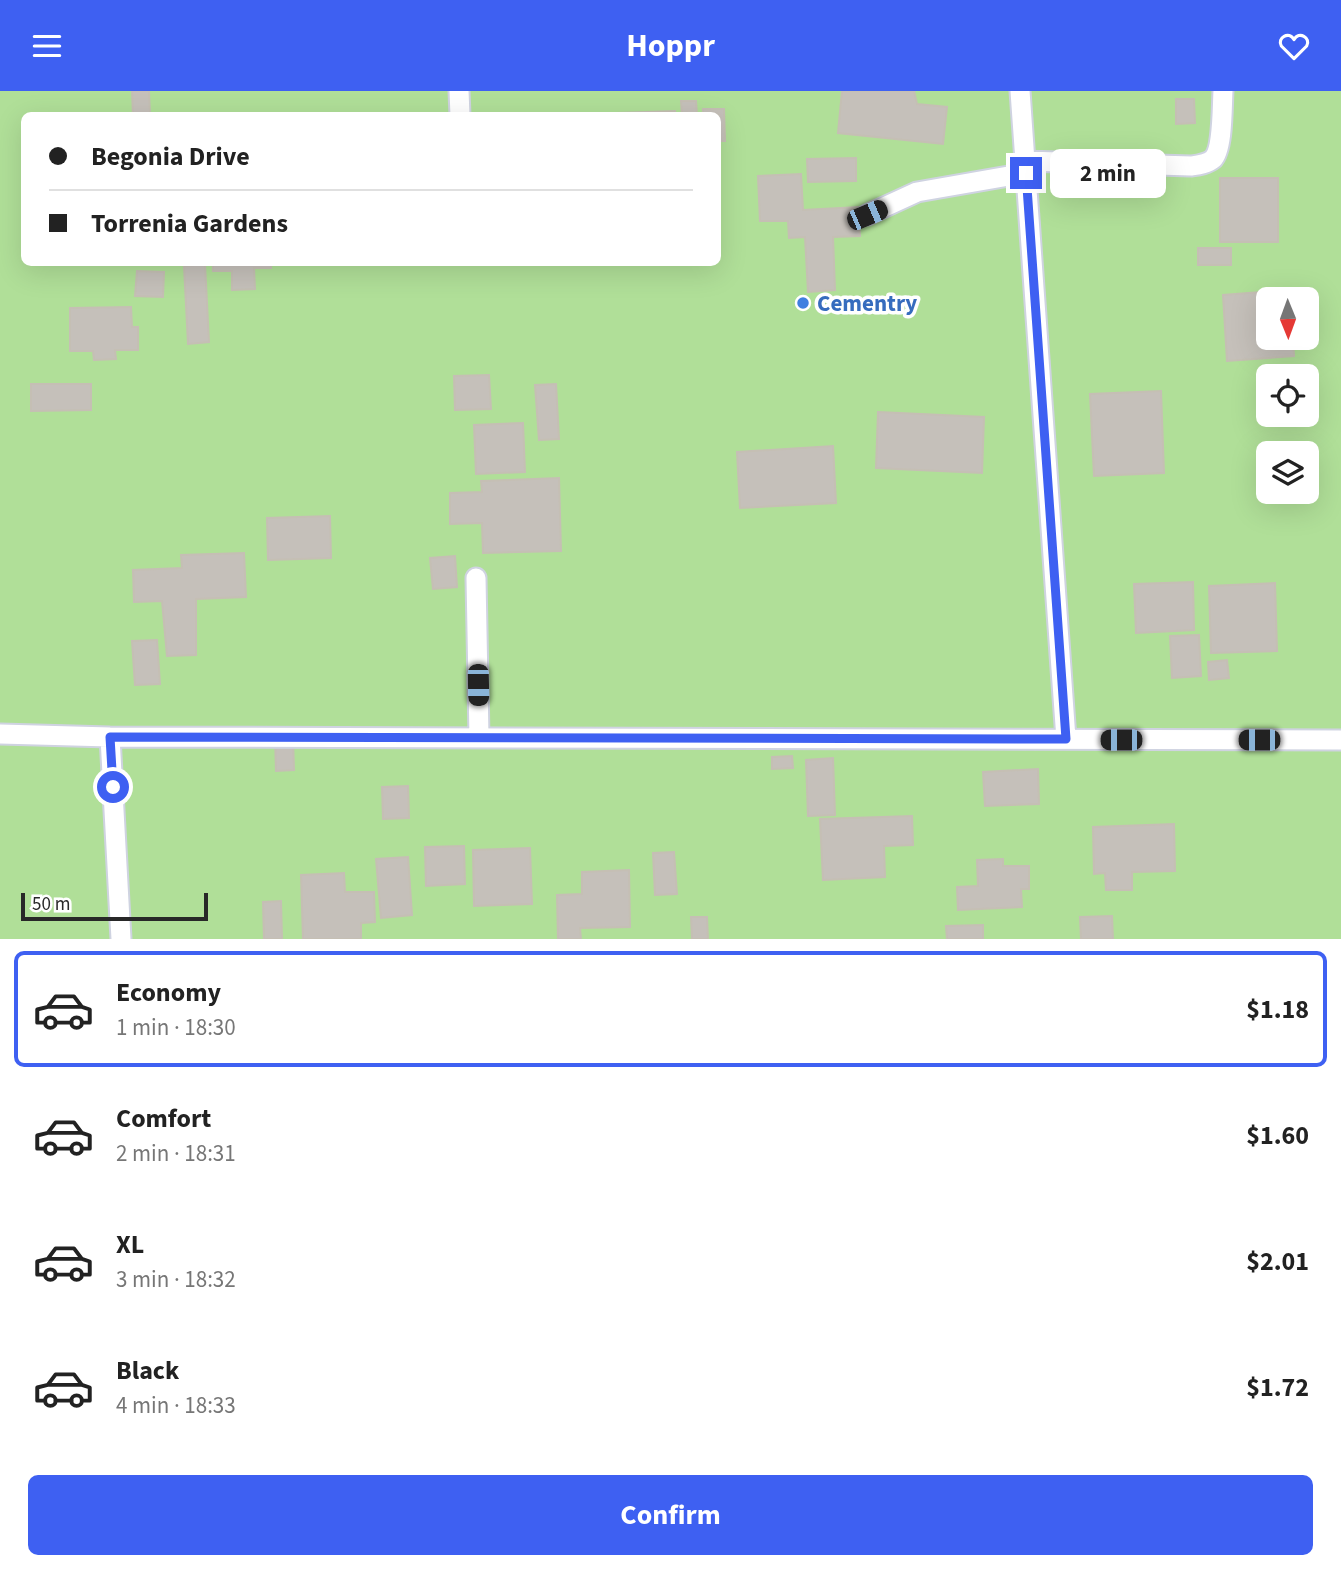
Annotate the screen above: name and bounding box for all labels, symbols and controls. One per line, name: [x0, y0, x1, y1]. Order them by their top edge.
text: Hoppr: [626, 23, 715, 69]
icon: menu: [28, 27, 66, 65]
icon: heart: [1275, 27, 1313, 65]
text: Begonia Drive: [91, 138, 250, 175]
callout: 2 min: [1050, 148, 1166, 197]
route end: [1010, 157, 1042, 189]
text: 2 min: [1080, 157, 1136, 190]
car: [844, 197, 891, 233]
text: Torrenia Gardens: [91, 205, 288, 242]
place label: Cementry: [817, 287, 917, 320]
north arrow: [1256, 287, 1320, 350]
map controls: [1256, 287, 1319, 504]
marker: Cementry: [795, 295, 811, 311]
button: locate: [1256, 364, 1319, 427]
button: layers: [1256, 441, 1319, 504]
car: [468, 664, 489, 706]
car: [1101, 730, 1143, 751]
car: [1239, 730, 1281, 751]
route start: [97, 771, 129, 803]
scale bar: [21, 890, 208, 922]
text: 50 m: [32, 891, 70, 918]
text: Economy: [116, 974, 221, 1011]
icon: car: [32, 978, 95, 1041]
text: $1.18: [1246, 991, 1309, 1028]
text: 1 min · 18:30: [116, 1011, 236, 1044]
text: Comfort: [116, 1100, 211, 1137]
icon: car: [32, 1104, 95, 1167]
text: $1.60: [1246, 1117, 1309, 1154]
text: 2 min · 18:31: [116, 1137, 236, 1170]
text: XL: [116, 1226, 144, 1263]
icon: car: [32, 1230, 95, 1293]
text: $2.01: [1246, 1243, 1309, 1280]
text: 3 min · 18:32: [116, 1263, 236, 1296]
text: Black: [116, 1352, 179, 1389]
icon: car: [32, 1356, 95, 1419]
text: $1.72: [1246, 1369, 1309, 1406]
text: 4 min · 18:33: [116, 1389, 236, 1422]
button: Confirm: [28, 1475, 1313, 1555]

